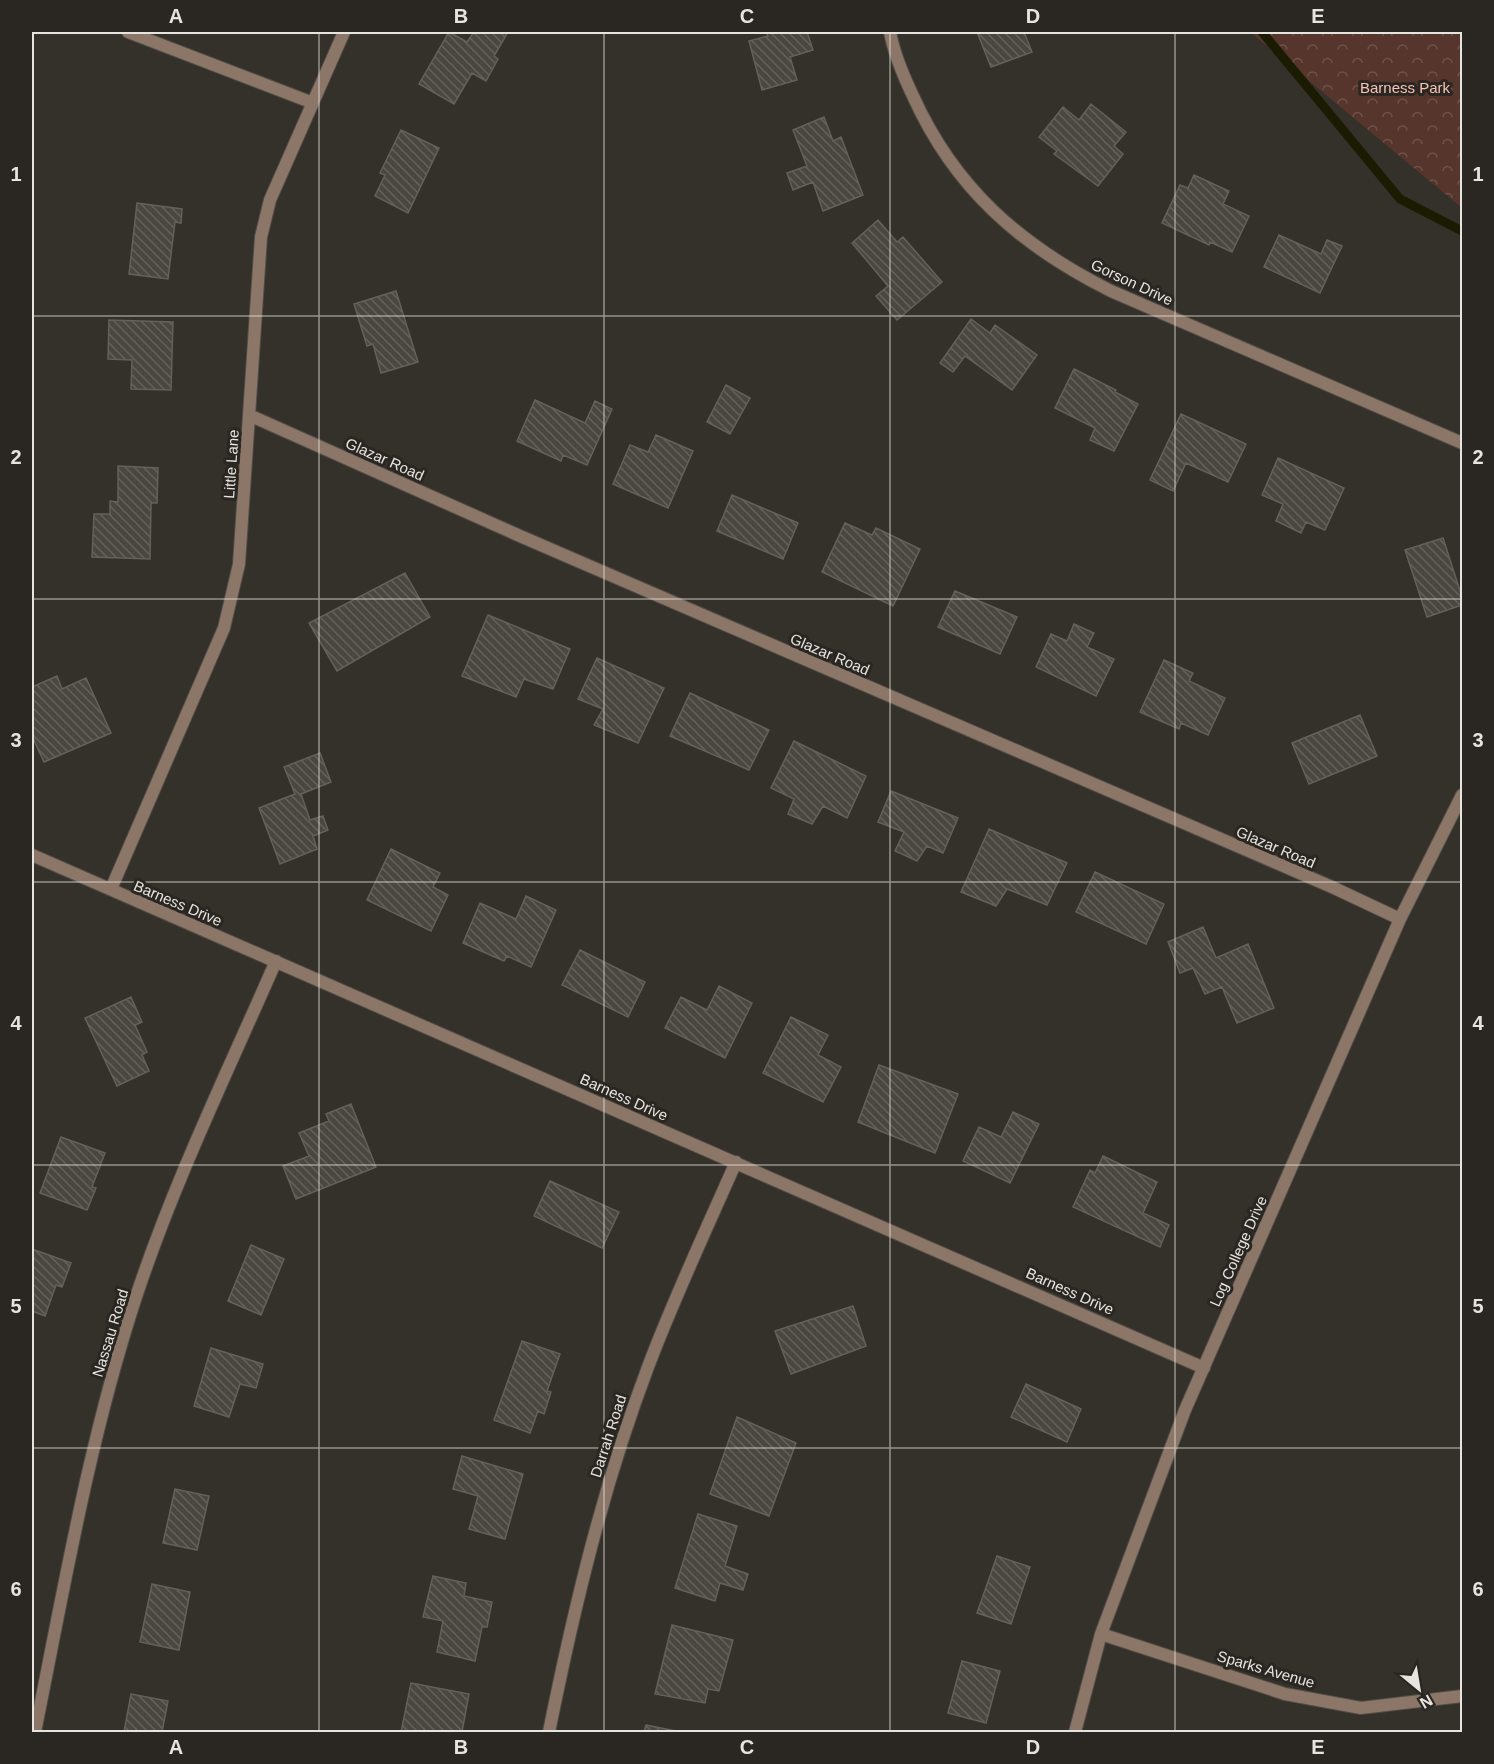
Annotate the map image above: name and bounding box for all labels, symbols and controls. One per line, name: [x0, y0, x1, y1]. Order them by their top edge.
text: A: [169, 5, 183, 27]
text: B: [454, 5, 468, 27]
text: C: [740, 5, 754, 27]
text: D: [1026, 5, 1040, 27]
text: E: [1311, 5, 1325, 27]
park label: Barness Park: [1360, 79, 1451, 96]
text: 1: [10, 163, 22, 185]
text: 1: [1472, 163, 1484, 185]
street label: Gorson Drive: [1088, 256, 1176, 308]
street label: Little Lane: [220, 429, 242, 499]
street label: Glazar Road: [343, 434, 427, 484]
text: 2: [10, 446, 22, 468]
text: 2: [1472, 446, 1484, 468]
street label: Glazar Road: [788, 630, 872, 678]
text: 3: [10, 729, 22, 751]
text: 3: [1472, 729, 1484, 751]
street label: Glazar Road: [1234, 823, 1318, 871]
street label: Barness Drive: [131, 877, 225, 929]
text: 4: [10, 1012, 22, 1034]
text: 4: [1472, 1012, 1484, 1034]
street label: Barness Drive: [578, 1070, 670, 1124]
street label: Log College Drive: [1206, 1193, 1270, 1309]
street label: Barness Drive: [1024, 1264, 1116, 1318]
street label: Nassau Road: [89, 1287, 131, 1379]
text: 5: [10, 1295, 22, 1317]
text: 5: [1472, 1295, 1484, 1317]
street label: Darrah Road: [587, 1393, 629, 1479]
text: 6: [10, 1578, 22, 1600]
text: 6: [1472, 1578, 1484, 1600]
street label: Sparks Avenue: [1215, 1647, 1317, 1691]
north arrow: [1389, 1659, 1449, 1719]
text: N: [1417, 1691, 1436, 1712]
text: A: [169, 1736, 183, 1758]
text: B: [454, 1736, 468, 1758]
text: C: [740, 1736, 754, 1758]
text: D: [1026, 1736, 1040, 1758]
text: E: [1311, 1736, 1325, 1758]

